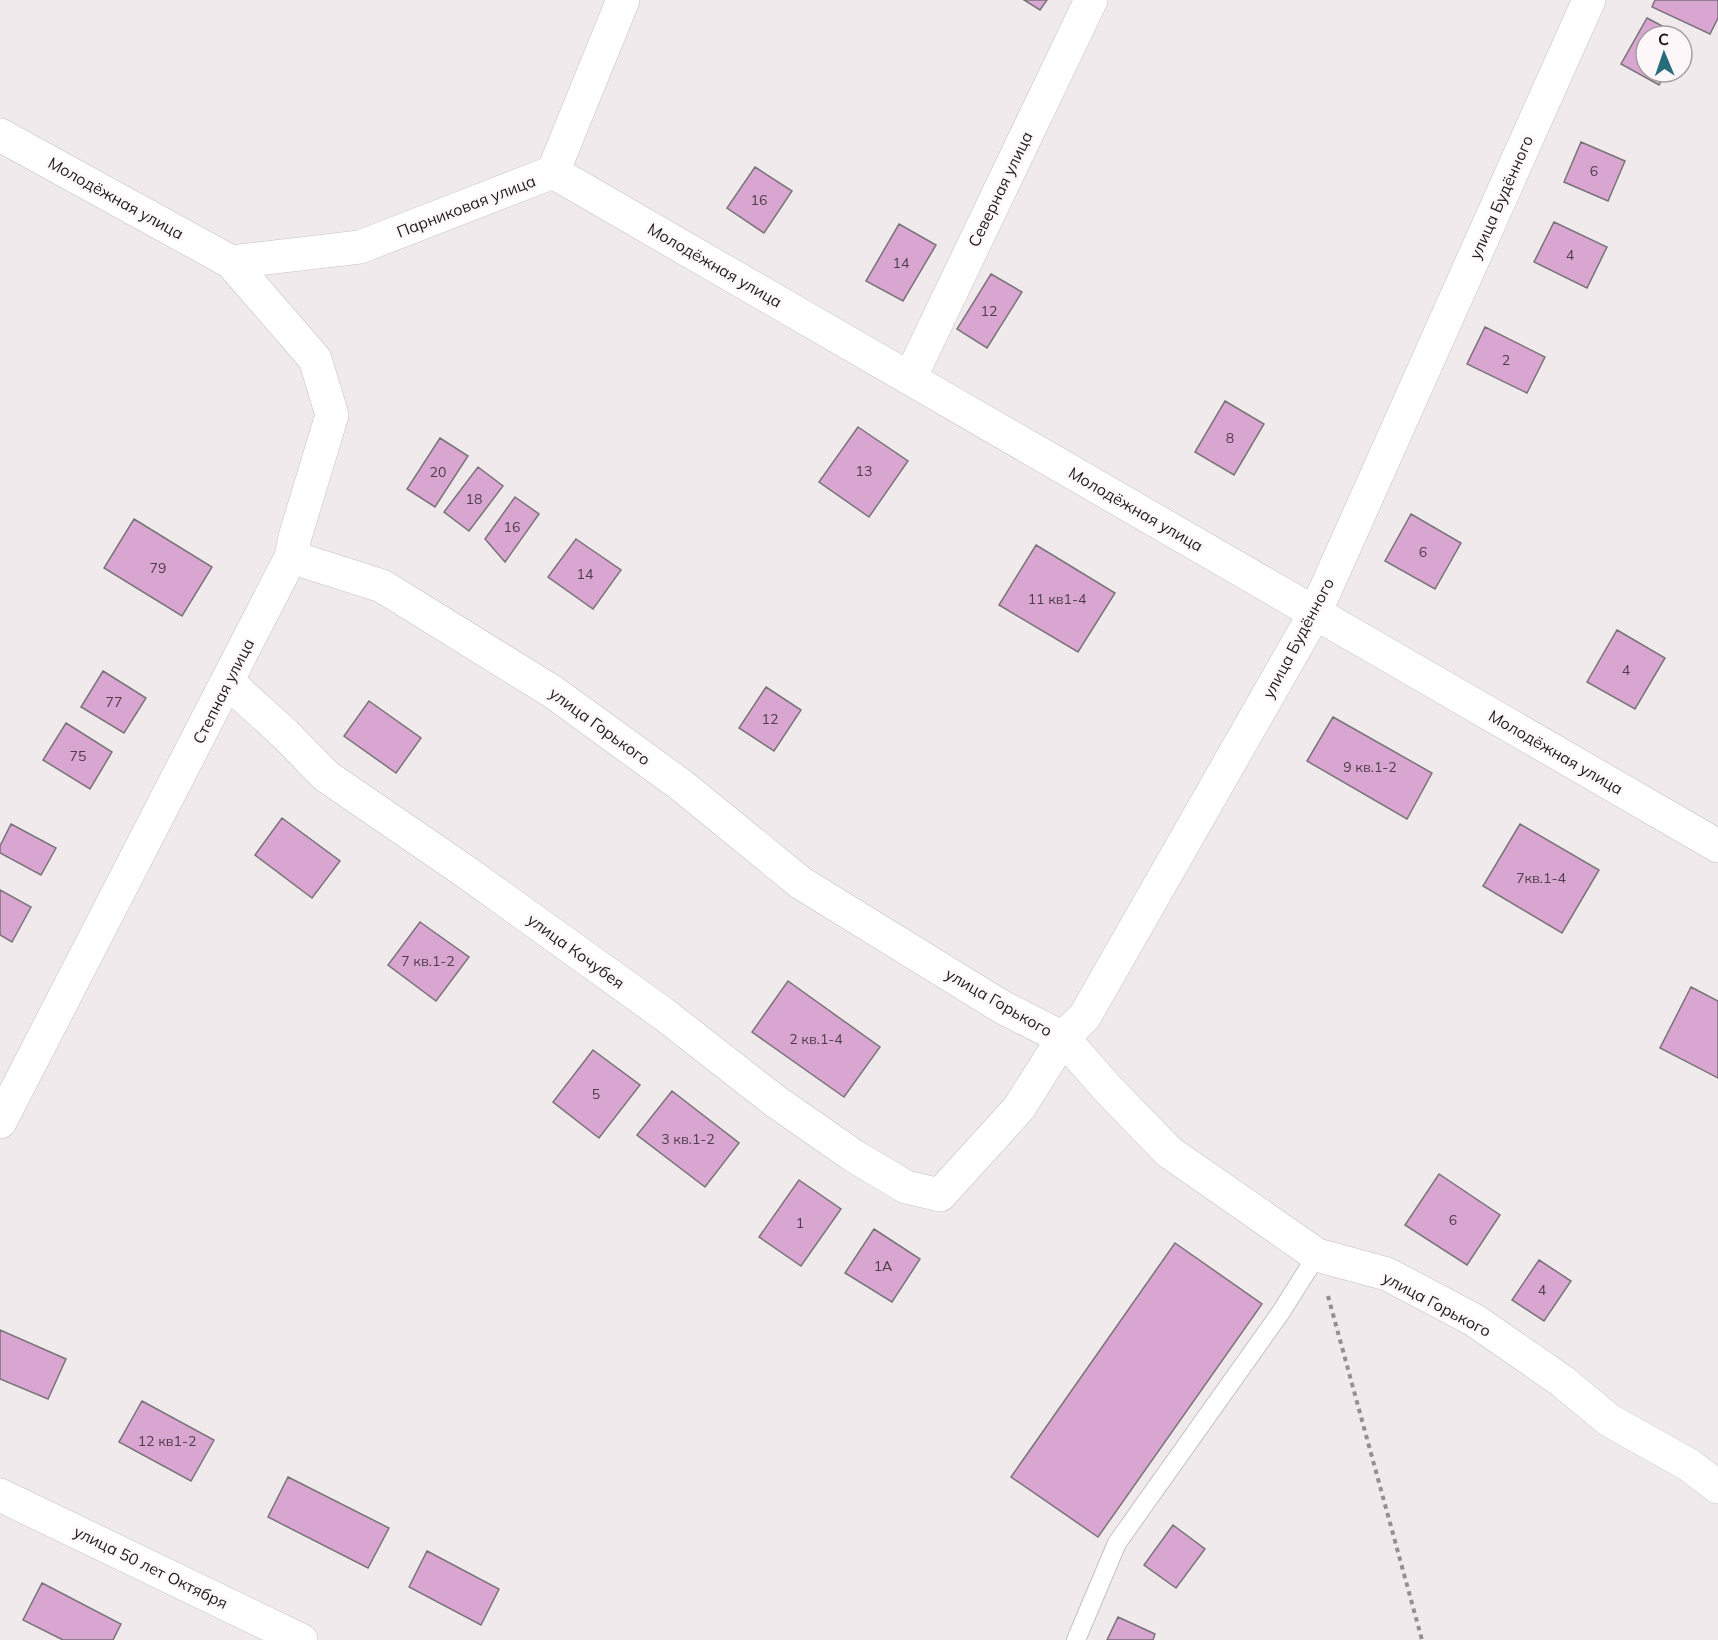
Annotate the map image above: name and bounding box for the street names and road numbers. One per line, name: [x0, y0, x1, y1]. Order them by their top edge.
street label: Северная улица: [963, 128, 1037, 250]
street label: улица Будённого: [1465, 132, 1537, 262]
street label: Молодёжная улица: [45, 152, 187, 244]
street label: Парниковая улица: [394, 170, 538, 242]
street label: Молодёжная улица: [644, 218, 786, 312]
street label: Молодёжная улица: [1065, 462, 1207, 556]
street label: улица Будённого: [1258, 574, 1338, 702]
street label: Степная улица: [188, 635, 258, 747]
street label: улица Горького: [546, 683, 654, 769]
street label: Молодёжная улица: [1485, 705, 1627, 799]
street label: улица Кочубея: [524, 909, 628, 993]
street label: улица Горького: [942, 963, 1056, 1041]
street label: улица Горького: [1379, 1267, 1495, 1341]
street label: улица 50 лет Октября: [71, 1521, 231, 1613]

